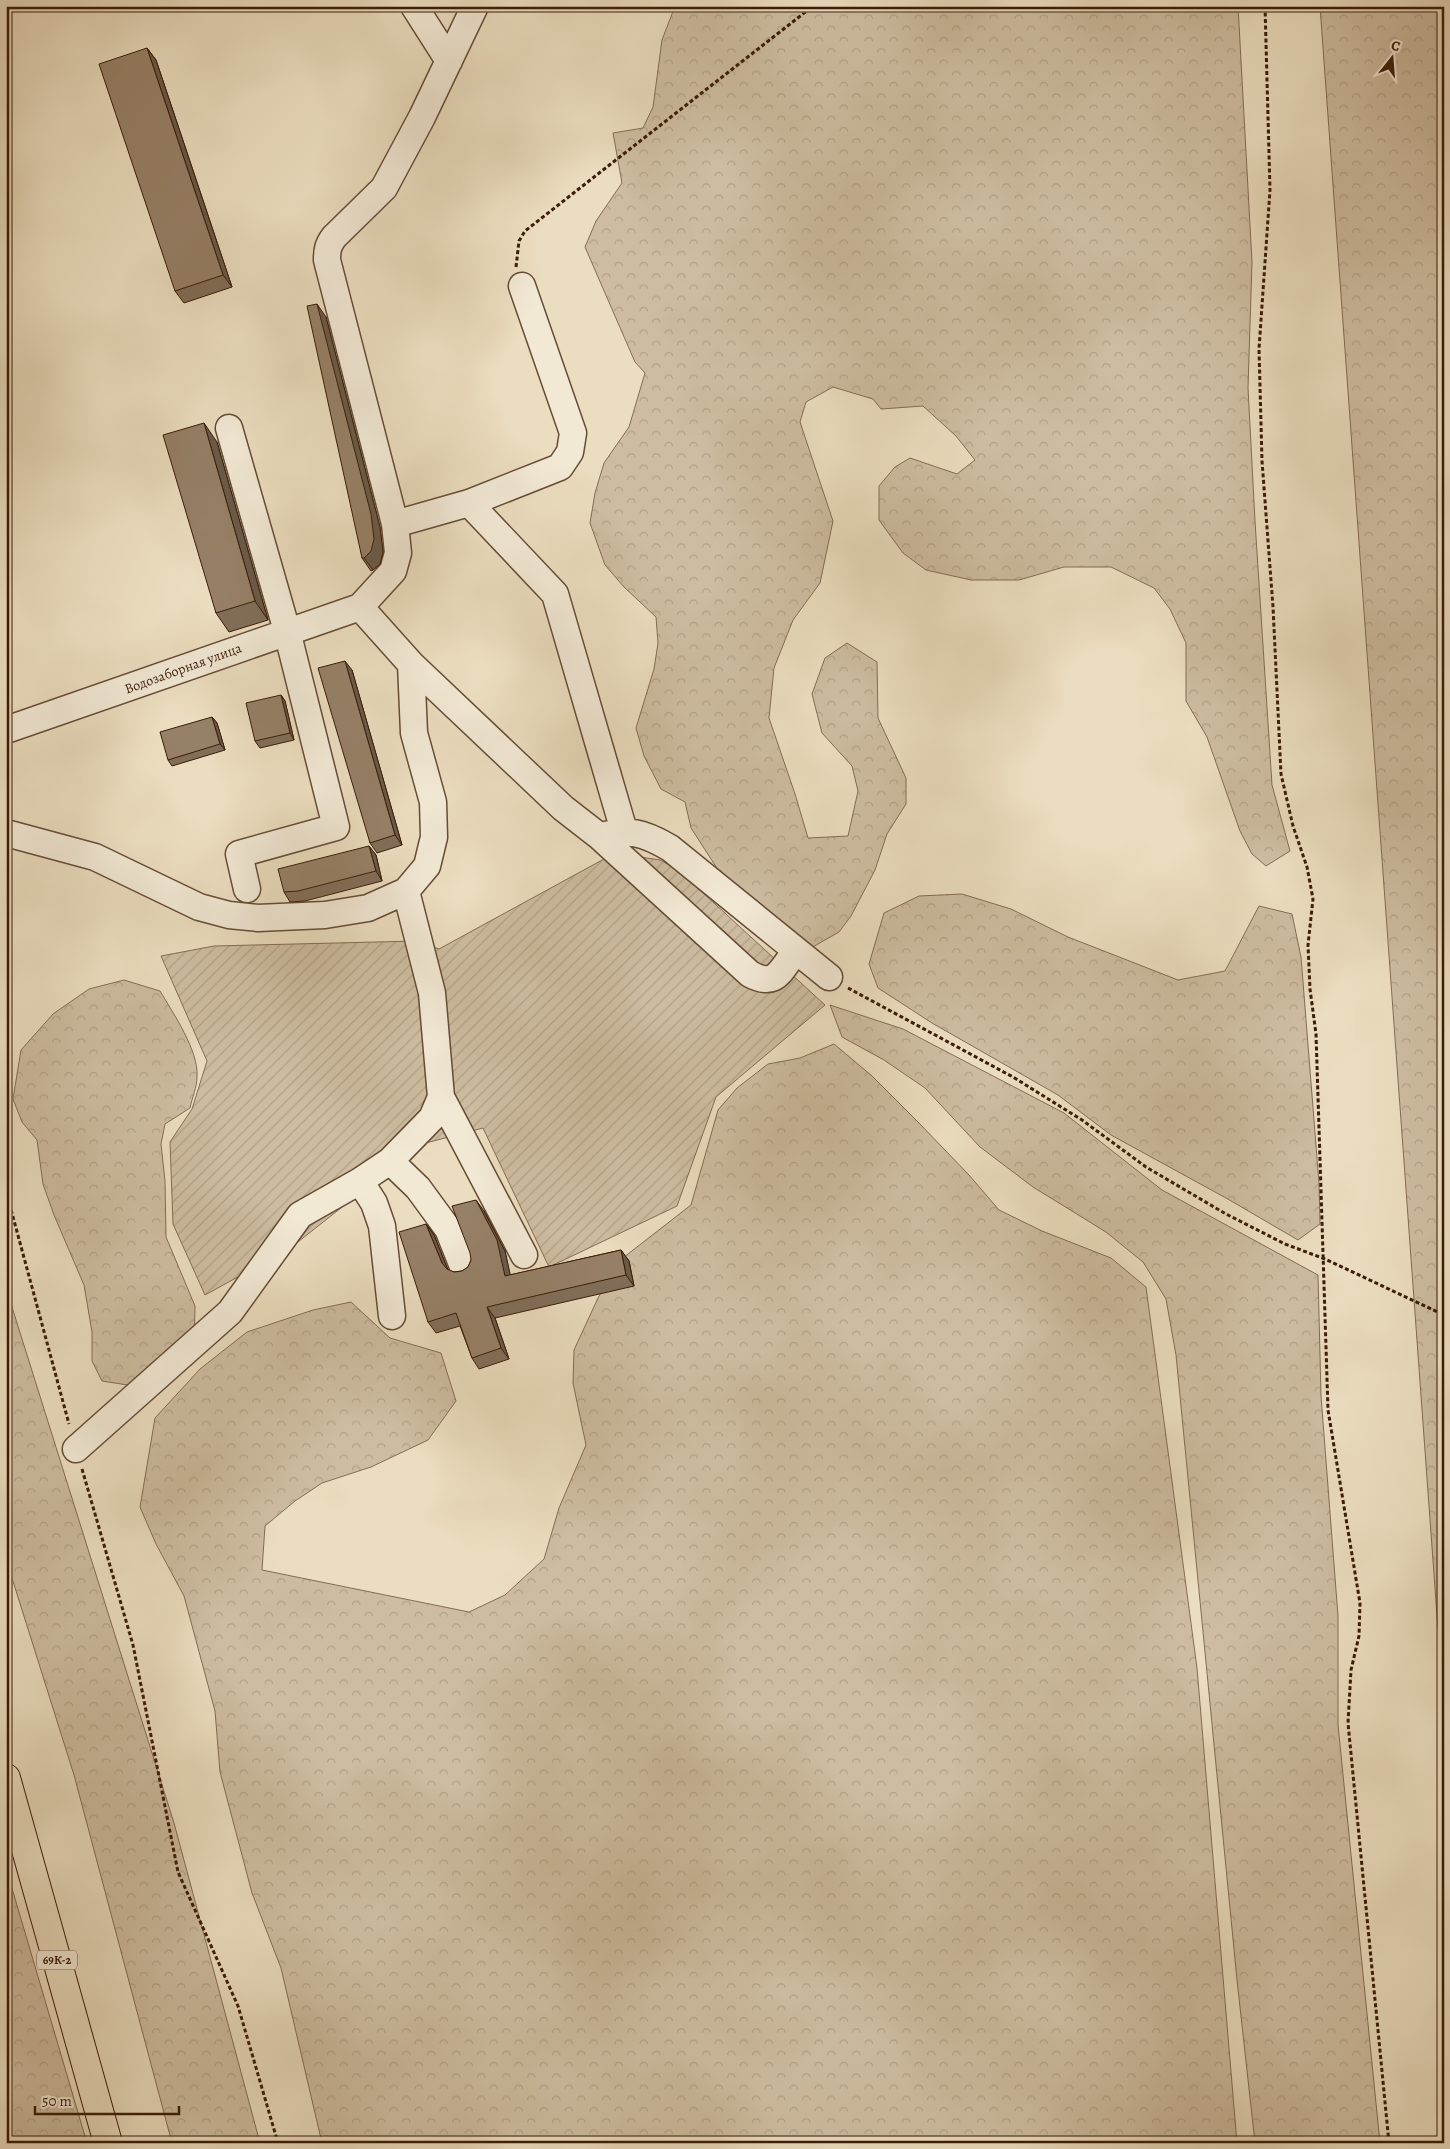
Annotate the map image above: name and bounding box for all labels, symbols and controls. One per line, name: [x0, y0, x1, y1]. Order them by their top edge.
north arrow: [1368, 32, 1418, 82]
text: С: [1389, 36, 1403, 57]
street label: Водозаборная улица: [122, 638, 245, 699]
road number: 69К-2: [37, 1950, 77, 1970]
scale bar: [35, 2084, 179, 2116]
text: 50 m: [42, 2091, 72, 2111]

